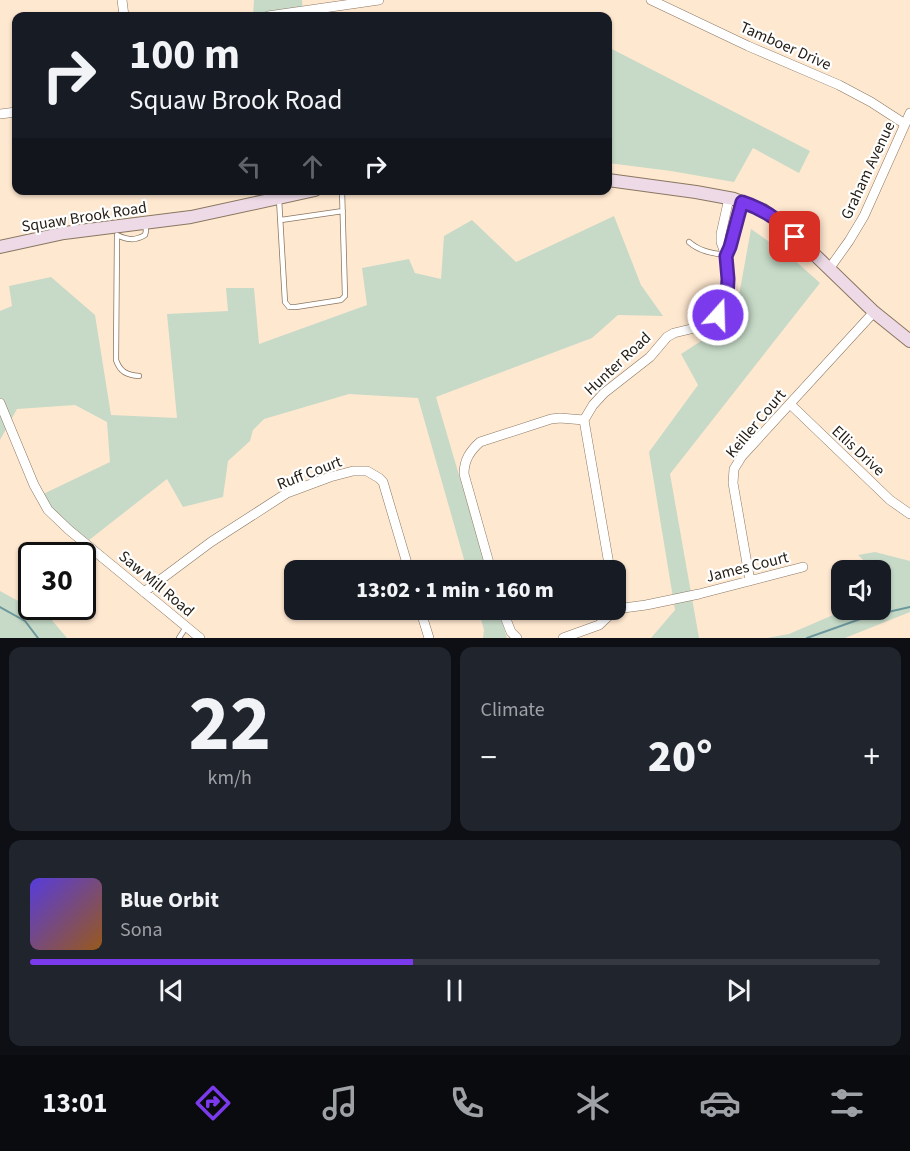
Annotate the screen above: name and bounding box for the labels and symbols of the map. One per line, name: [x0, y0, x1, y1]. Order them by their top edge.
street label: Tamboer Drive: [737, 16, 835, 76]
street label: Graham Avenue: [836, 118, 900, 223]
street label: Squaw Brook Road: [20, 196, 148, 238]
pin: [769, 211, 820, 262]
position arrow: [686, 283, 750, 347]
street label: Hunter Road: [579, 327, 656, 400]
street label: Keiller Court: [721, 384, 791, 463]
street label: Ellis Drive: [827, 420, 890, 481]
street label: Ruff Court: [274, 450, 345, 495]
speed limit sign: 30: [18, 542, 96, 620]
street label: Saw Mill Road: [114, 546, 199, 622]
street label: James Court: [704, 546, 791, 588]

